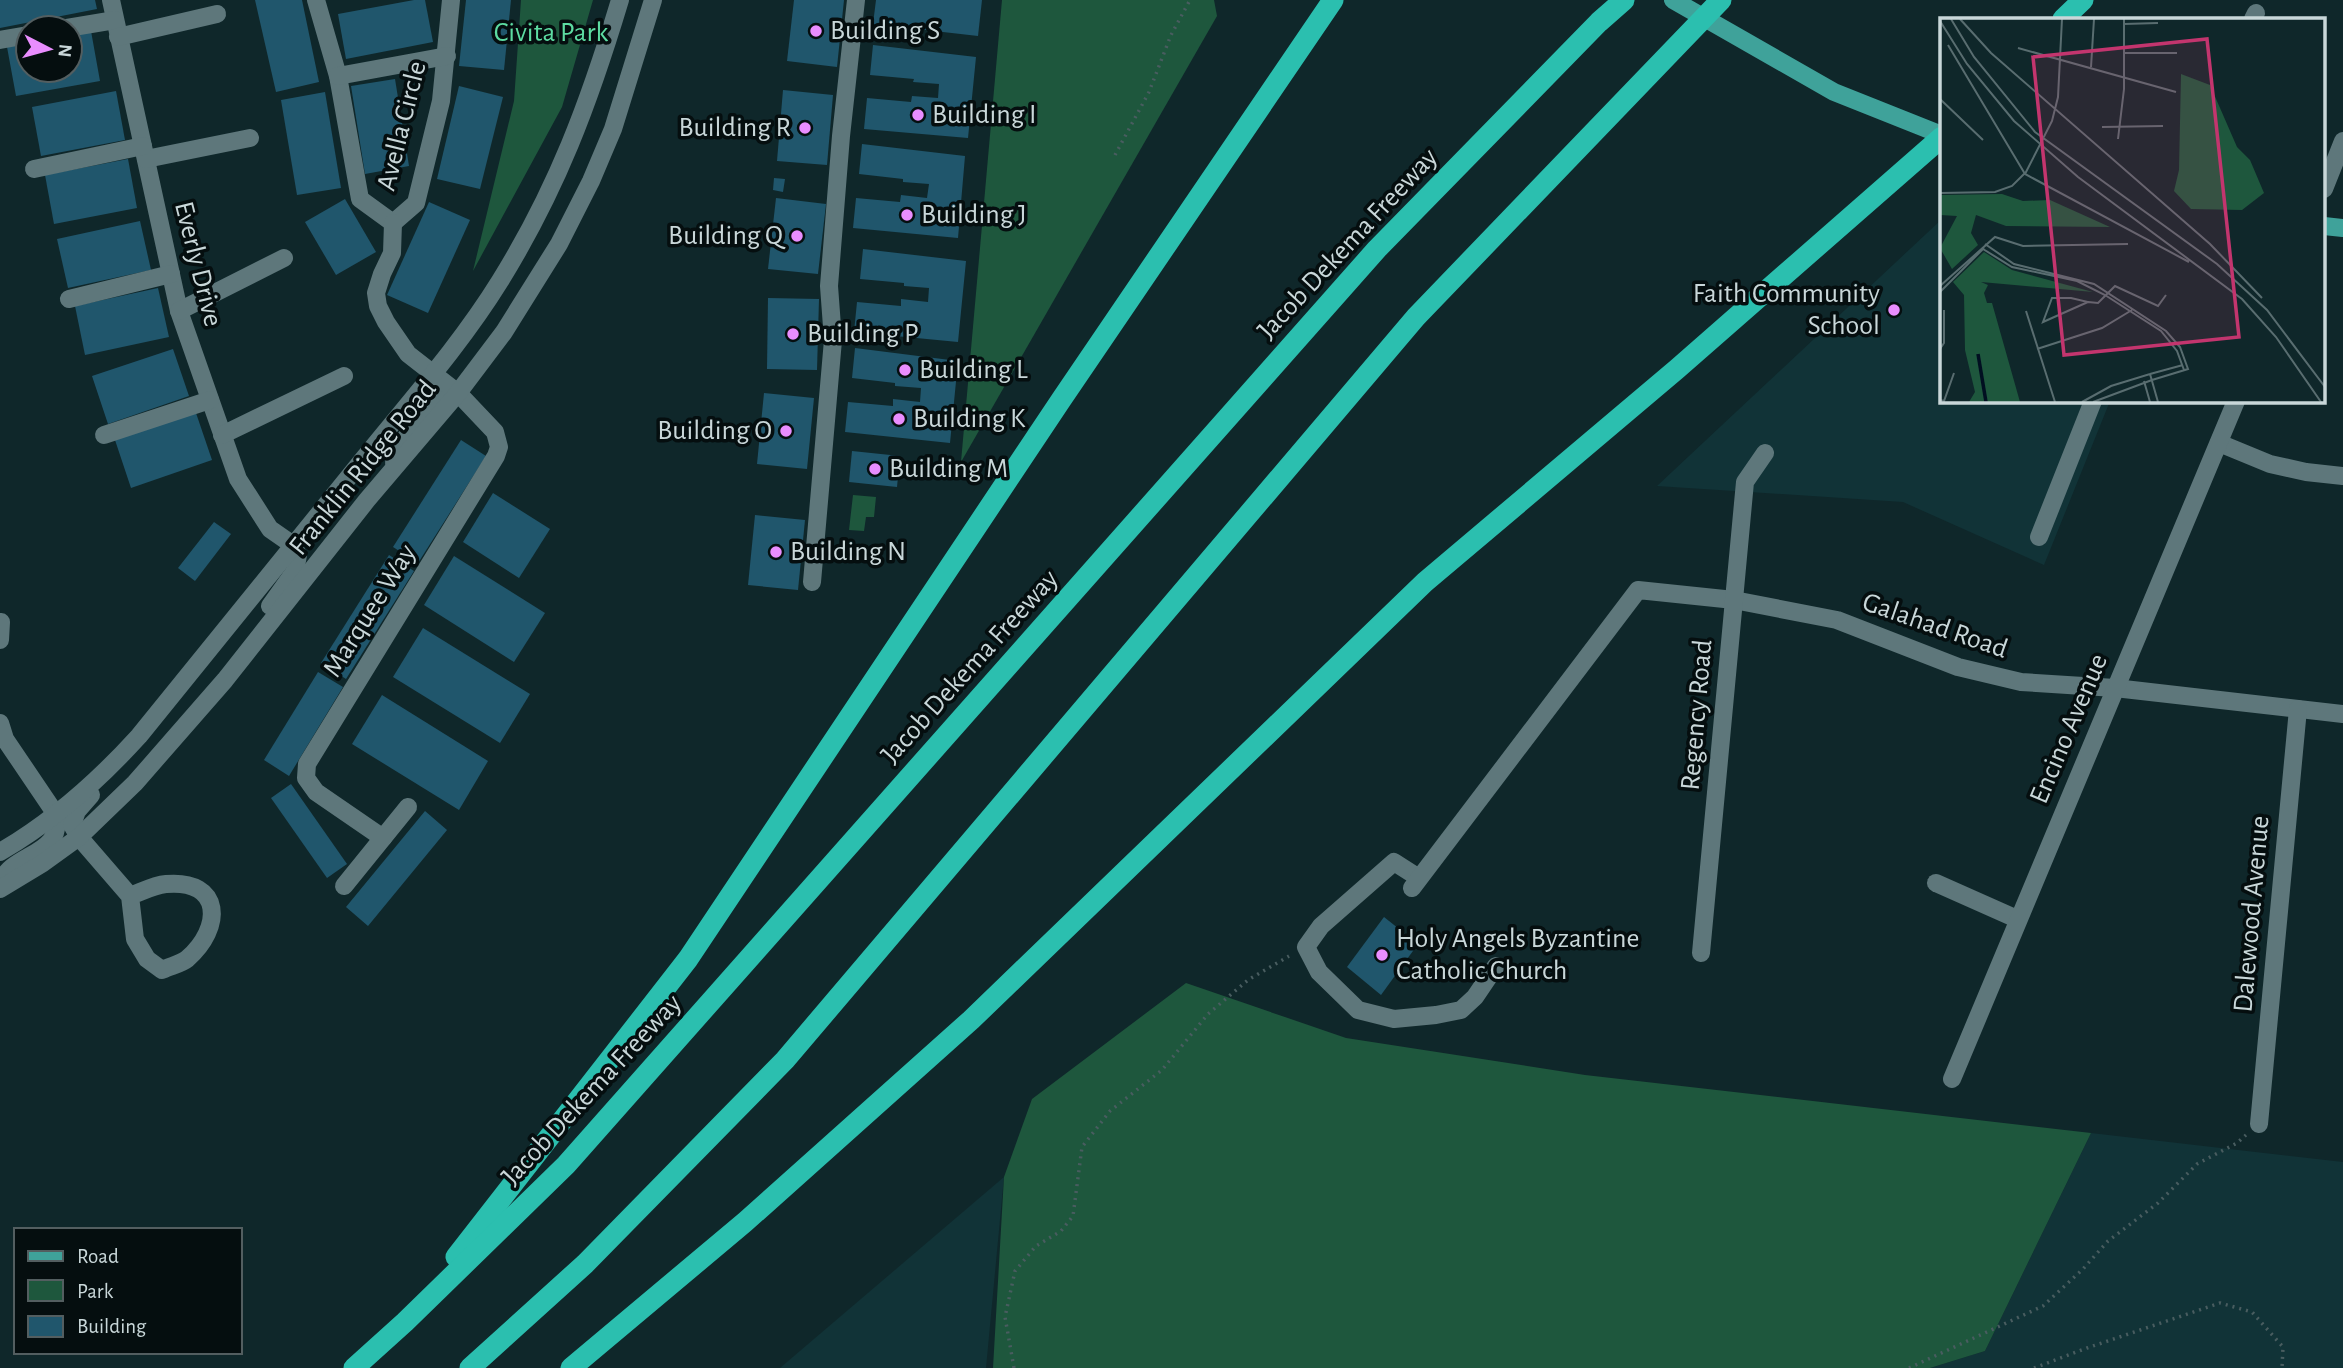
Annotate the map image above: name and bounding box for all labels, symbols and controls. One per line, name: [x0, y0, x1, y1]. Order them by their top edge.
north arrow: [14, 14, 84, 84]
place label: Building S: [830, 17, 940, 45]
inset map: [1940, 18, 2326, 402]
park label: Civita Park: [494, 19, 609, 47]
marker: Building S: [808, 23, 824, 39]
text: N: [54, 43, 75, 58]
street label: Avella Circle: [372, 58, 432, 194]
place label: Building I: [932, 101, 1037, 129]
marker: Building I: [910, 107, 926, 123]
place label: Building R: [678, 114, 791, 142]
marker: Building R: [797, 120, 813, 136]
street label: Jacob Dekema Freeway: [1253, 143, 1443, 345]
street label: Everly Drive: [169, 199, 227, 329]
place label: Building J: [921, 201, 1027, 229]
marker: Building J: [899, 207, 915, 223]
place label: Building Q: [668, 222, 786, 250]
marker: Building Q: [789, 228, 805, 244]
place label: Faith Community School: [1693, 280, 1880, 340]
marker: Faith Community School: [1886, 302, 1902, 318]
place label: Building P: [807, 320, 919, 348]
marker: Building P: [785, 326, 801, 342]
place label: Building L: [919, 356, 1028, 384]
marker: Building L: [897, 362, 913, 378]
street label: Franklin Ridge Road: [284, 375, 442, 561]
place label: Building K: [913, 405, 1026, 433]
marker: Building K: [891, 411, 907, 427]
place label: Building O: [657, 417, 772, 445]
marker: Building O: [778, 423, 794, 439]
place label: Building M: [889, 455, 1008, 483]
marker: Building M: [867, 461, 883, 477]
place label: Building N: [790, 538, 906, 566]
street label: Marquee Way: [318, 540, 422, 682]
marker: Building N: [768, 544, 784, 560]
street label: Jacob Dekema Freeway: [876, 565, 1064, 769]
street label: Galahad Road: [1859, 588, 2011, 664]
street label: Regency Road: [1676, 638, 1718, 792]
street label: Encino Avenue: [2025, 650, 2113, 808]
street label: Dalewood Avenue: [2229, 814, 2275, 1014]
place label: Holy Angels Byzantine Catholic Church: [1396, 925, 1639, 985]
marker: Holy Angels Byzantine Catholic Church: [1374, 947, 1390, 963]
street label: Jacob Dekema Freeway: [497, 989, 687, 1191]
legend: [14, 1228, 242, 1354]
text: Road: [77, 1246, 119, 1267]
text: Park: [77, 1281, 114, 1302]
text: Building: [77, 1316, 147, 1337]

